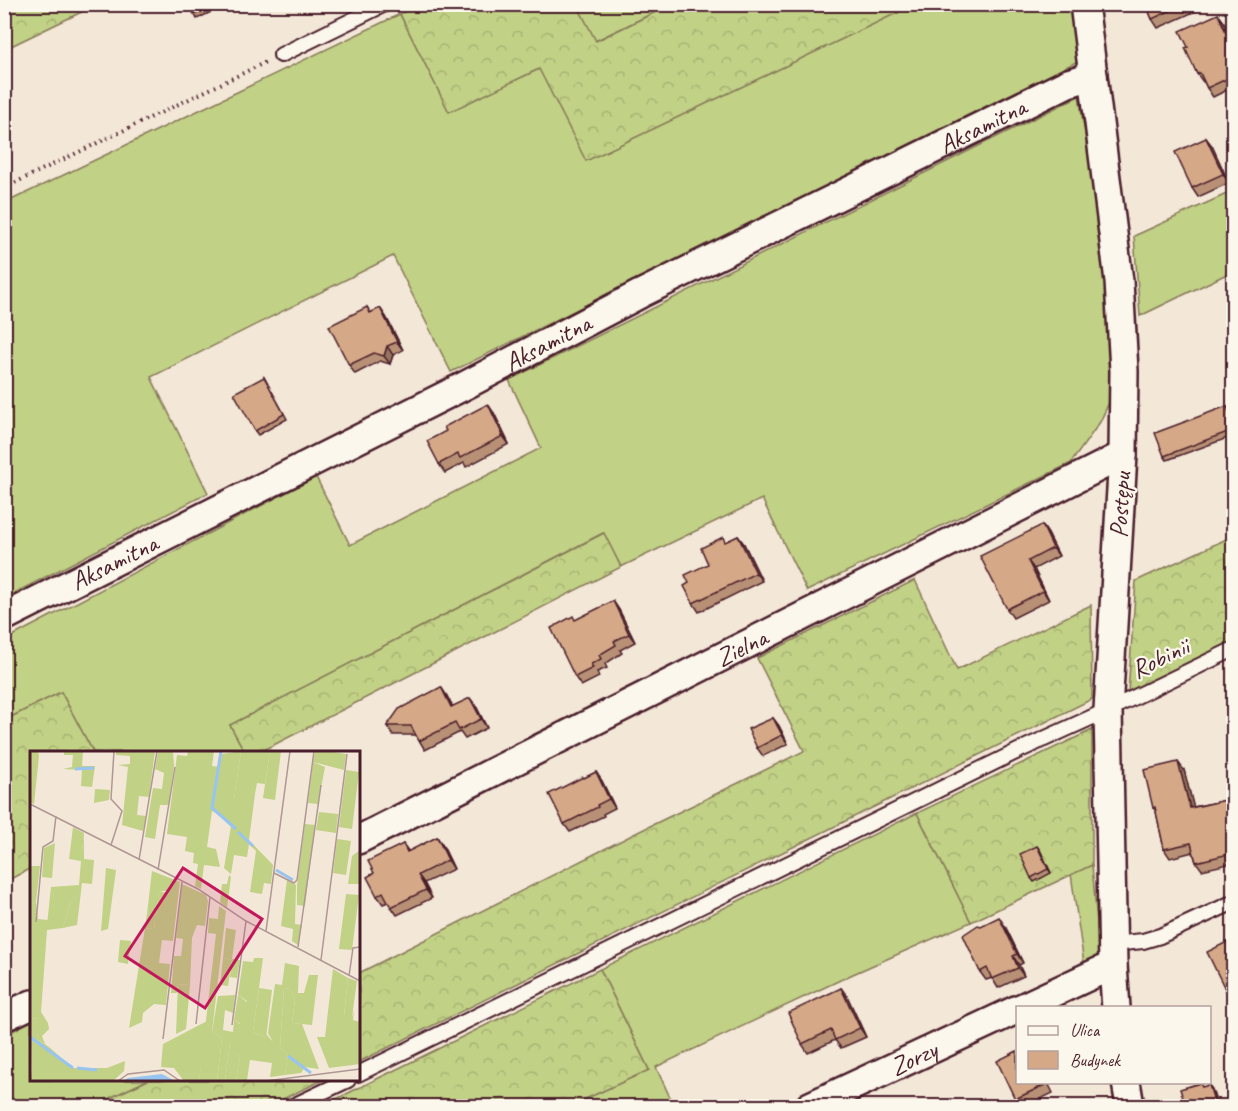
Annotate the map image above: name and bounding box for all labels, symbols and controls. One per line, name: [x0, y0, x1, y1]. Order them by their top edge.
street label: Aksamitna: [933, 89, 1034, 161]
street label: Aksamitna: [499, 305, 599, 379]
street label: Postępu: [1102, 470, 1138, 539]
street label: Aksamitna: [65, 525, 165, 597]
street label: Zielna: [710, 619, 775, 674]
street label: Robinii: [1126, 629, 1197, 686]
inset map: [30, 751, 360, 1081]
legend: [1016, 1006, 1211, 1084]
text: Ulica: [1070, 1019, 1101, 1041]
street label: Zorzy: [884, 1032, 944, 1083]
text: Budynek: [1070, 1049, 1121, 1071]

